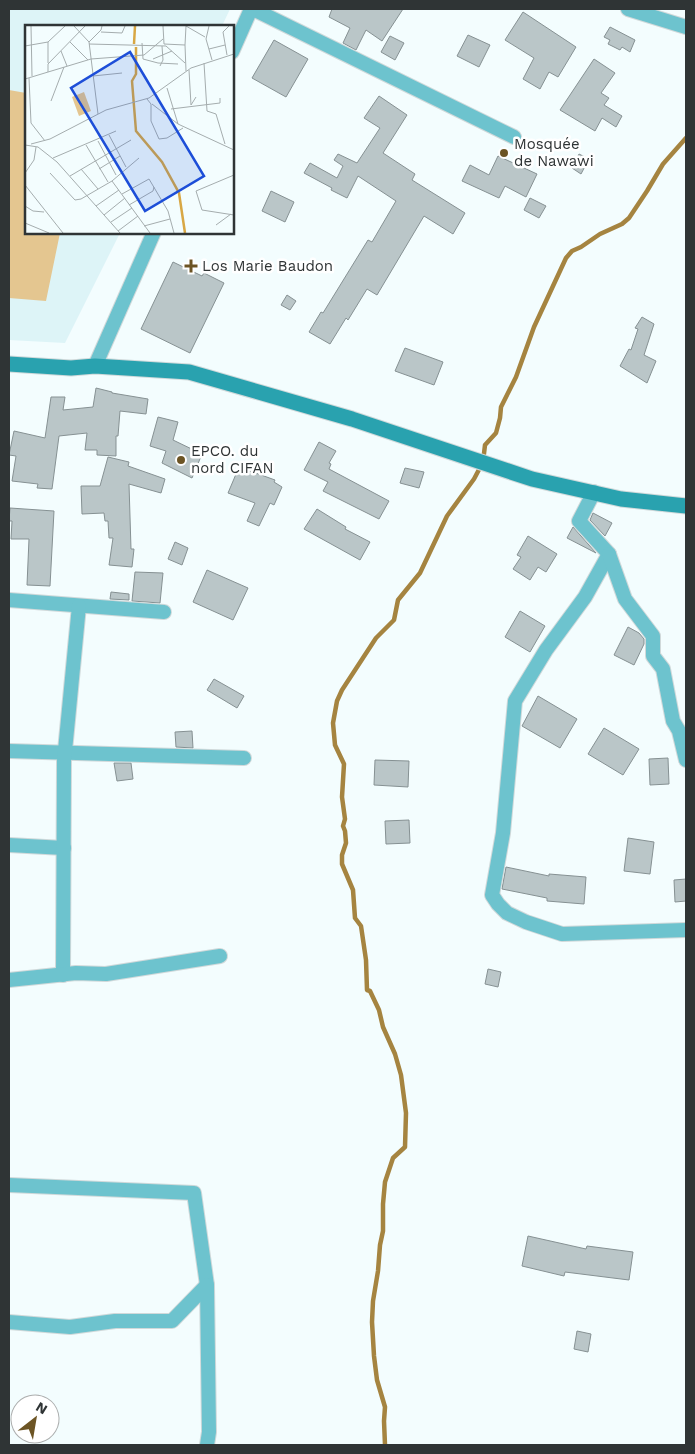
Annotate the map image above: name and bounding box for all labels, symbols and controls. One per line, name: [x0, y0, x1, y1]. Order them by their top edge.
inset map: [25, 25, 234, 234]
place label: Mosquée de Nawawi: [514, 135, 594, 170]
marker: Mosquée de Nawawi: [498, 147, 510, 159]
place label: Los Marie Baudon: [202, 257, 333, 275]
marker: Los Marie Baudon: [184, 259, 198, 273]
place label: EPCO. du nord CIFAN: [191, 442, 273, 477]
marker: EPCO. du nord CIFAN: [175, 454, 187, 466]
north arrow: [10, 1394, 60, 1444]
text: N: [33, 1398, 50, 1417]

